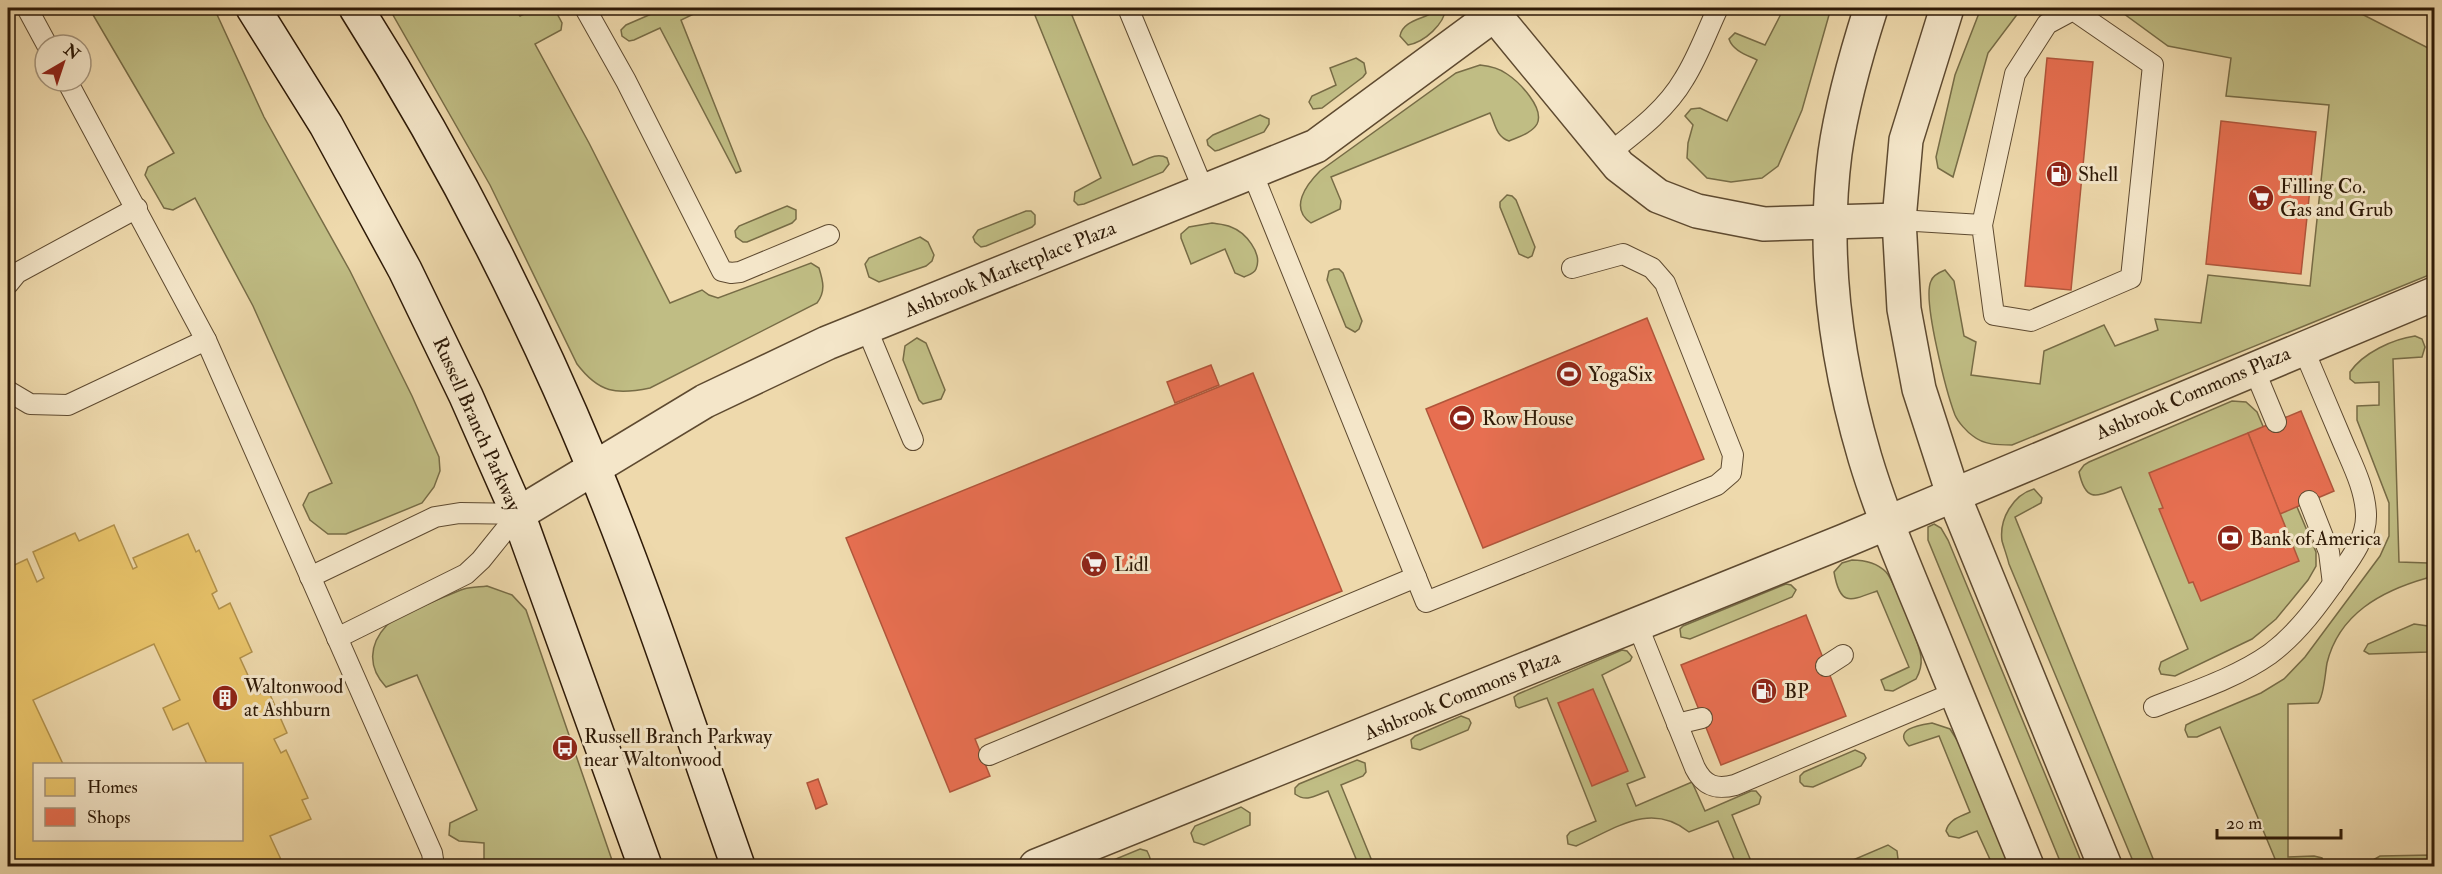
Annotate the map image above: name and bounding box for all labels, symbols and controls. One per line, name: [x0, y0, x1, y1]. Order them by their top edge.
north arrow: [33, 33, 93, 93]
text: N: [59, 39, 84, 65]
fuel station icon: Shell: [2044, 159, 2074, 189]
place label: Shell: [2078, 162, 2118, 187]
place label: Filling Co. Gas and Grub: [2280, 174, 2393, 222]
supermarket icon: Filling Co. Gas and Grub: [2246, 183, 2276, 213]
street label: Ashbrook Marketplace Plaza: [900, 215, 1120, 324]
street label: Russell Branch Parkway: [427, 333, 527, 516]
street label: Ashbrook Commons Plaza: [2091, 340, 2295, 446]
sports icon: YogaSix: [1554, 359, 1584, 389]
place label: YogaSix: [1588, 362, 1653, 387]
sports icon: Row House: [1447, 403, 1477, 433]
place label: Row House: [1482, 406, 1573, 431]
bank icon: Bank of America: [2215, 523, 2245, 553]
place label: Bank of America: [2250, 526, 2382, 551]
supermarket icon: Lidl: [1079, 549, 1109, 579]
place label: Lidl: [1114, 552, 1149, 577]
street label: Ashbrook Commons Plaza: [1359, 644, 1564, 746]
place label: Waltonwood at Ashburn: [243, 674, 343, 722]
fuel station icon: BP: [1749, 676, 1779, 706]
place label: BP: [1784, 679, 1809, 704]
building icon: Waltonwood at Ashburn: [210, 683, 240, 713]
place label: Russell Branch Parkway near Waltonwood: [584, 724, 773, 772]
bus stop icon: Russell Branch Parkway near Waltonwood: [550, 733, 580, 763]
legend: [33, 763, 243, 841]
text: Homes: [87, 776, 138, 799]
scale bar: [2217, 802, 2342, 840]
text: Shops: [87, 806, 130, 829]
text: 20 m: [2226, 812, 2262, 835]

